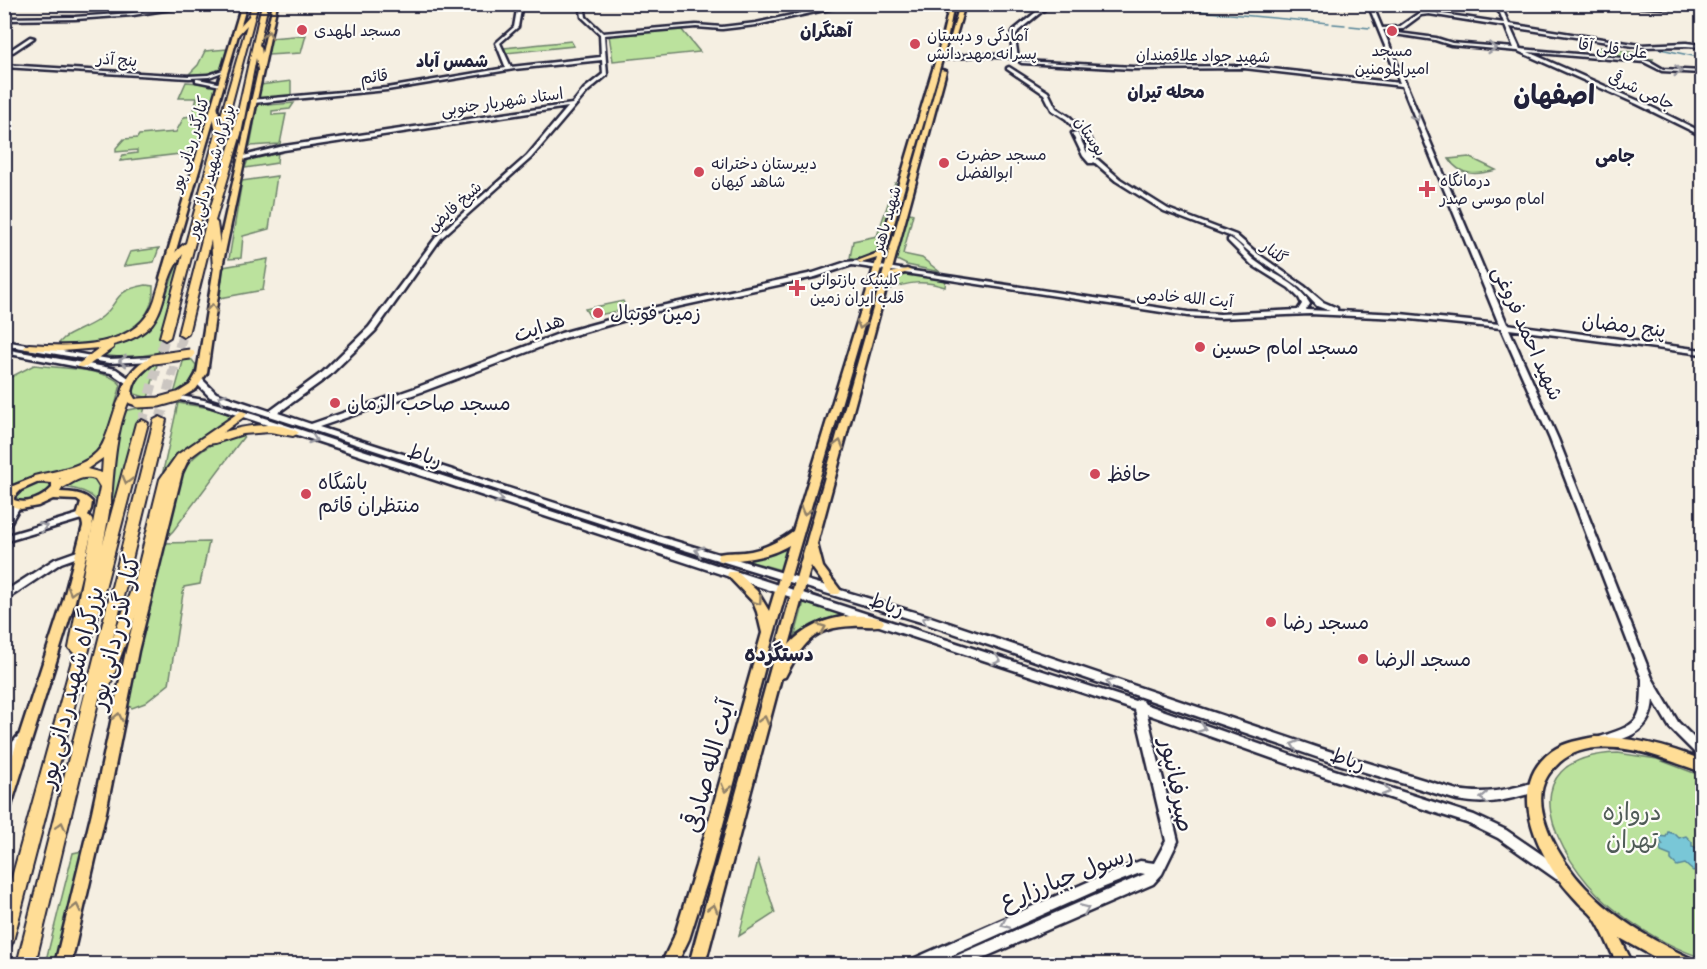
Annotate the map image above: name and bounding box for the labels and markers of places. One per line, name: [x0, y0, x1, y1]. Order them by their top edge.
place label: مسجد المهدی: [314, 21, 401, 44]
marker: مسجد المهدی: [295, 23, 309, 37]
marker: مسجد امیرالمومنین: [1385, 24, 1399, 38]
place label: آمادگی و دبستان پسرانه مهد دانش: [927, 26, 1037, 67]
marker: آمادگی و دبستان پسرانه مهد دانش: [908, 37, 922, 51]
place label: مسجد امیرالمومنین: [1355, 41, 1429, 82]
place label: مسجد حضرت ابوالفضل: [956, 145, 1047, 186]
place label: دبیرستان دخترانه شاهد کیهان: [711, 154, 817, 195]
marker: مسجد حضرت ابوالفضل: [937, 156, 951, 170]
marker: دبیرستان دخترانه شاهد کیهان: [692, 165, 706, 179]
place label: درمانگاه امام موسی صدر: [1438, 171, 1545, 212]
marker: درمانگاه امام موسی صدر: [1418, 180, 1436, 198]
place label: کلینیک بازتوانی قلب ایران زمین: [810, 270, 904, 311]
marker: کلینیک بازتوانی قلب ایران زمین: [788, 279, 806, 297]
place label: زمین فوتبال: [610, 302, 701, 330]
marker: زمین فوتبال: [591, 306, 605, 320]
place label: مسجد امام حسین: [1212, 336, 1359, 364]
marker: مسجد امام حسین: [1193, 340, 1207, 354]
place label: مسجد صاحب الزمان: [347, 392, 511, 420]
marker: مسجد صاحب الزمان: [328, 396, 342, 410]
place label: حافظ: [1107, 463, 1151, 491]
marker: حافظ: [1088, 467, 1102, 481]
place label: باشگاه منتظران قائم: [318, 471, 420, 522]
marker: باشگاه منتظران قائم: [299, 487, 313, 501]
place label: مسجد رضا: [1283, 611, 1369, 639]
marker: مسجد رضا: [1264, 615, 1278, 629]
place label: مسجد الرضا: [1375, 648, 1471, 676]
marker: مسجد الرضا: [1356, 652, 1370, 666]

